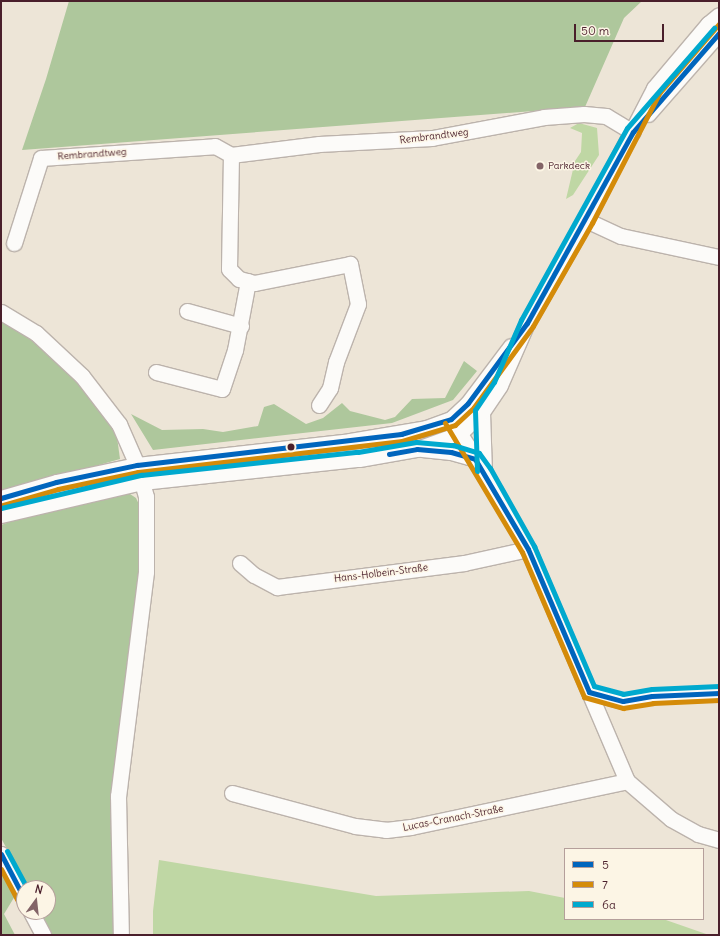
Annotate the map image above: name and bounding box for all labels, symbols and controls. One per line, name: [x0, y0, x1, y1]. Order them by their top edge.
scale bar: [576, 16, 666, 42]
text: 50 m: [581, 23, 609, 38]
street label: Rembrandtweg: [399, 126, 469, 146]
street label: Rembrandtweg: [57, 146, 127, 162]
place label: Parkdeck: [548, 160, 590, 172]
marker: Parkdeck: [535, 161, 545, 171]
unlabelled marker: [286, 442, 296, 452]
street label: Hans-Holbein-Straße: [333, 561, 429, 585]
street label: Lucas-Cranach-Straße: [402, 802, 504, 834]
legend: [564, 848, 704, 920]
text: 5: [602, 857, 609, 872]
text: 7: [602, 877, 608, 892]
north arrow: [16, 880, 56, 920]
text: N: [33, 882, 44, 897]
text: 6a: [602, 897, 616, 912]

